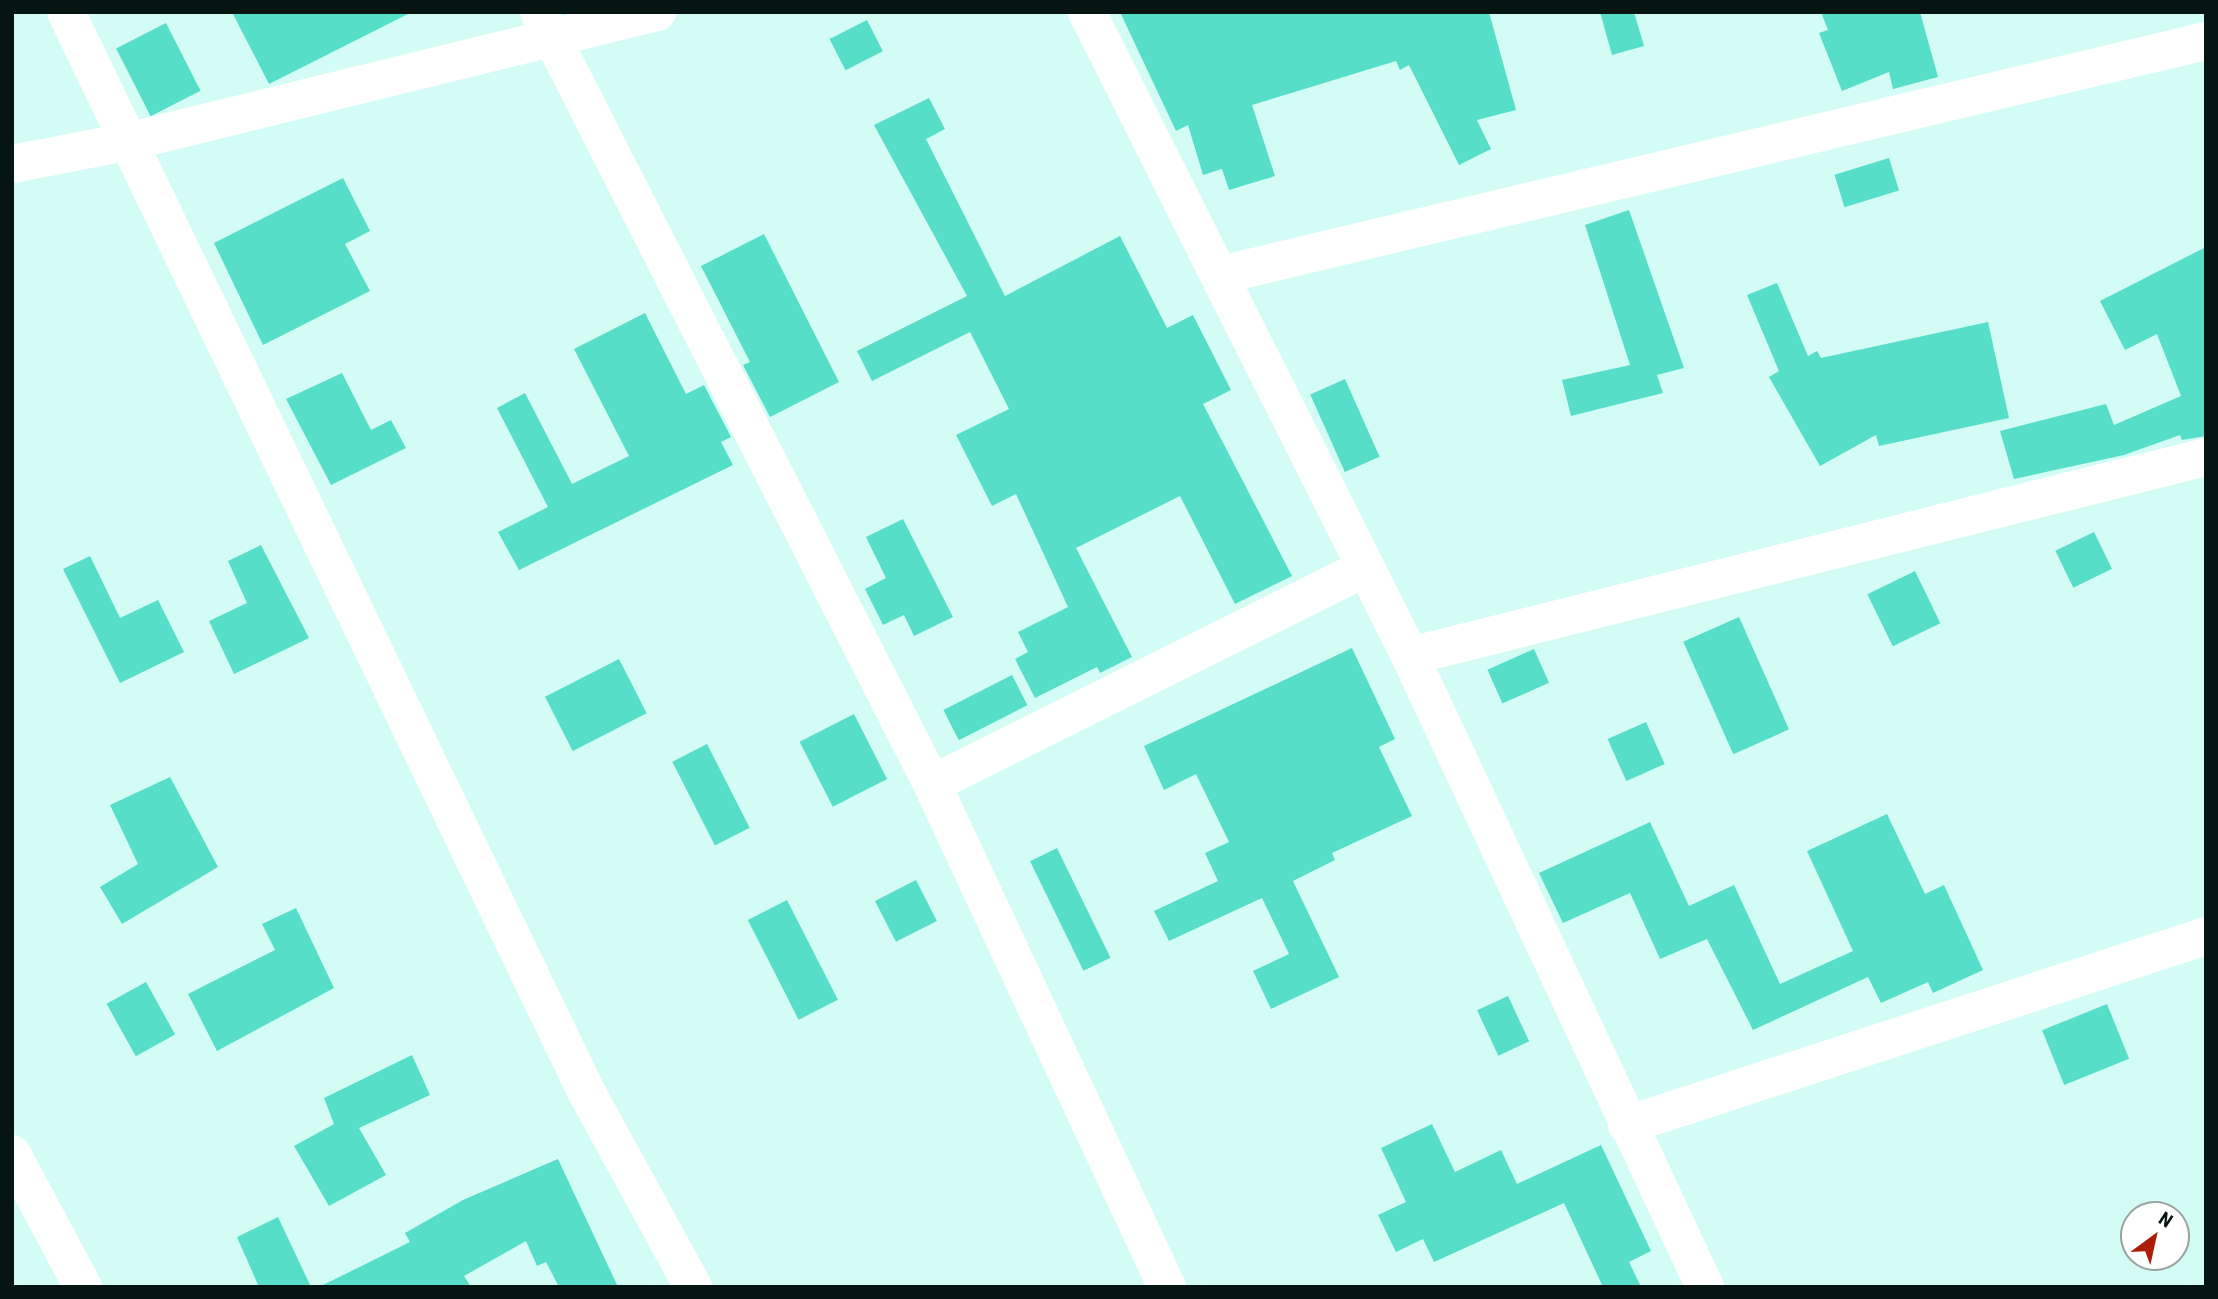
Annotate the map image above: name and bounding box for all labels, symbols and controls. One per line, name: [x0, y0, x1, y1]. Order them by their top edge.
north arrow: [2120, 1201, 2190, 1271]
text: N: [2154, 1207, 2177, 1232]

